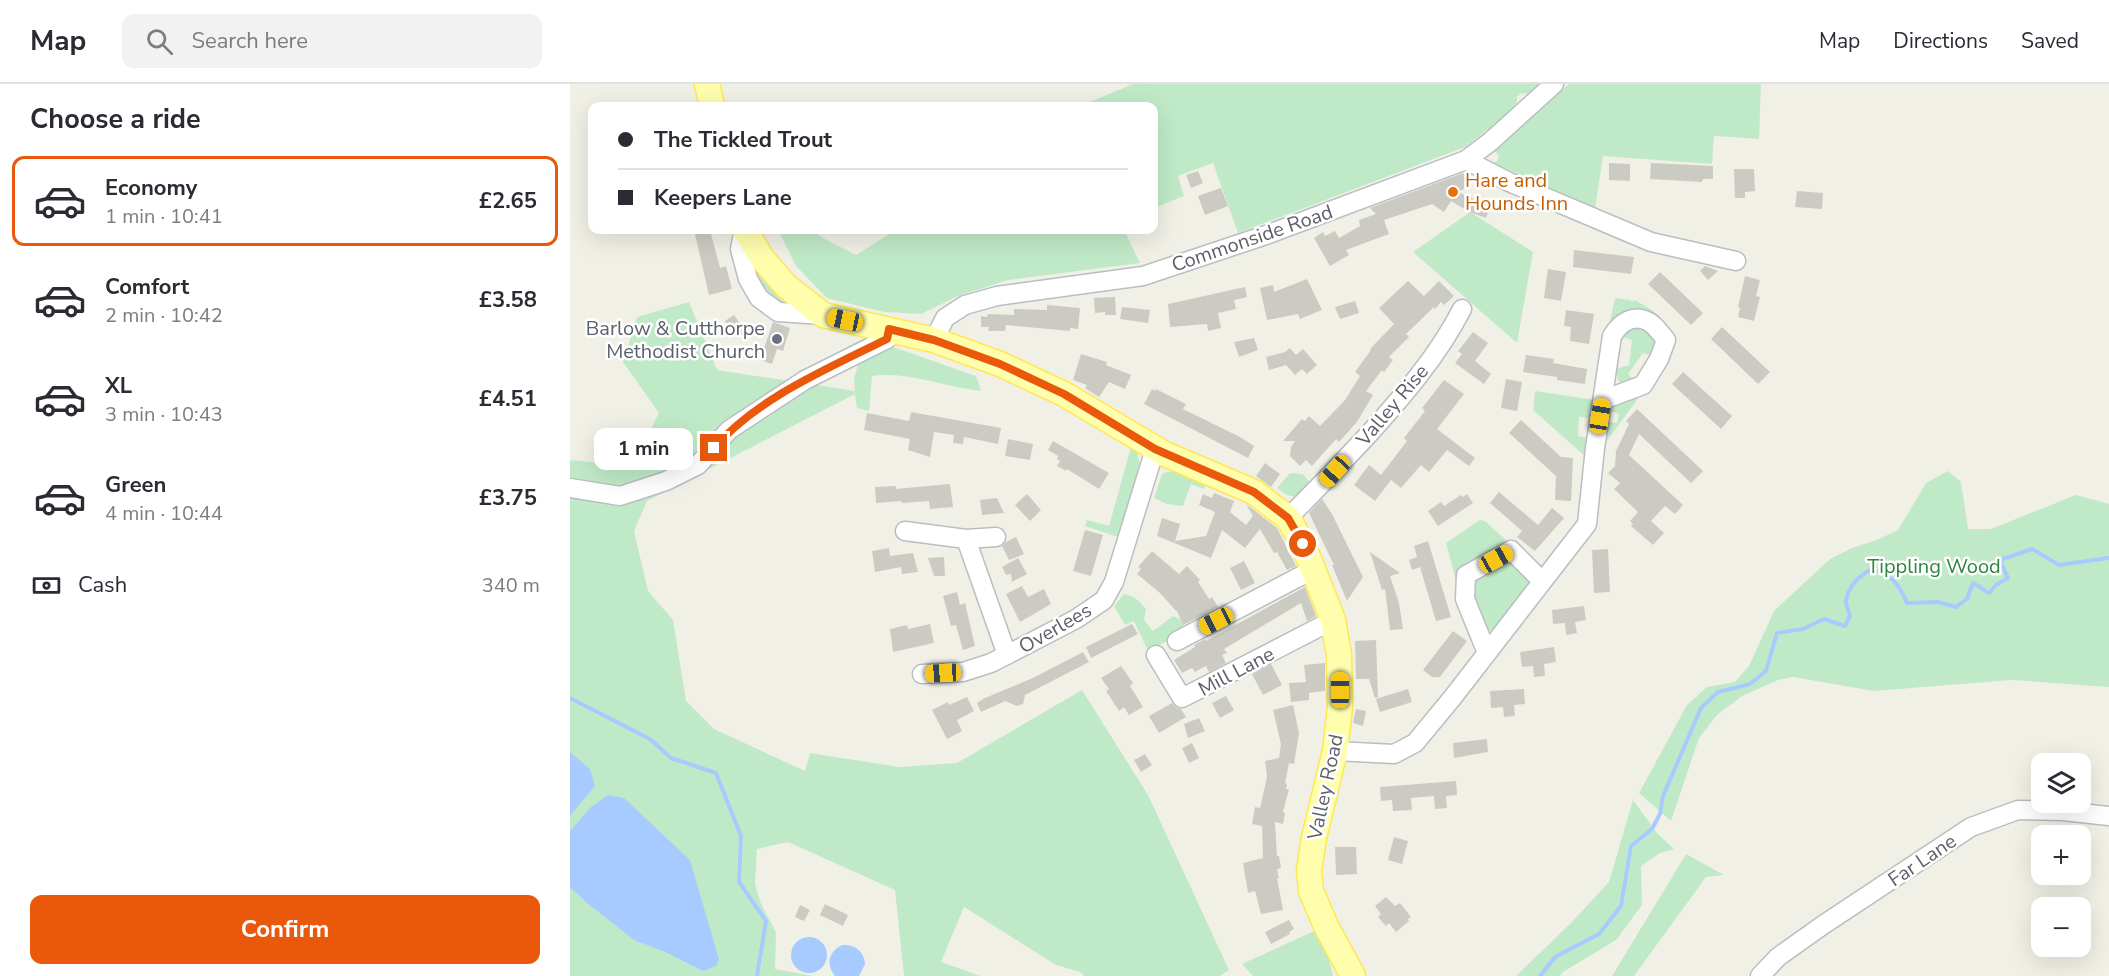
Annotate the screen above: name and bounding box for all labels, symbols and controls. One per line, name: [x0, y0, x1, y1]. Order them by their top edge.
search box: [122, 14, 542, 68]
text: Map: [30, 22, 86, 60]
icon: search: [143, 25, 176, 58]
text: Search here: [191, 26, 308, 56]
text: Map: [1819, 27, 1860, 55]
text: Directions: [1893, 27, 1988, 55]
text: Saved: [2021, 27, 2079, 55]
text: Choose a ride: [30, 101, 201, 138]
text: The Tickled Trout: [654, 125, 832, 155]
place label: Hare and Hounds Inn: [1465, 167, 1568, 217]
text: Economy: [105, 173, 197, 203]
icon: car: [33, 174, 87, 228]
text: Keepers Lane: [654, 183, 792, 213]
marker: Hare and Hounds Inn: [1446, 185, 1460, 199]
text: £2.65: [479, 186, 537, 216]
street label: Commonside Road: [1168, 198, 1336, 279]
text: 1 min · 10:41: [105, 203, 223, 230]
text: Comfort: [105, 272, 189, 302]
icon: car: [33, 273, 87, 327]
text: £3.58: [479, 285, 537, 315]
text: 2 min · 10:42: [105, 302, 223, 329]
car: [826, 307, 864, 333]
place label: Barlow & Cutthorpe Methodist Church: [586, 315, 765, 365]
marker: Barlow & Cutthorpe Methodist Church: [770, 332, 784, 346]
street label: Valley Rise: [1350, 359, 1435, 453]
text: XL: [105, 371, 132, 401]
icon: car: [33, 372, 87, 426]
text: £4.51: [479, 384, 537, 414]
car: [1588, 397, 1612, 435]
text: 3 min · 10:43: [105, 401, 223, 428]
callout: 1 min: [594, 427, 693, 469]
route end: [700, 434, 727, 461]
text: 1 min: [618, 435, 669, 462]
car: [1316, 452, 1354, 490]
text: Green: [105, 470, 166, 500]
icon: car: [33, 471, 87, 525]
text: £3.75: [479, 483, 537, 513]
text: 4 min · 10:44: [105, 500, 223, 527]
route start: [1289, 530, 1316, 557]
car: [1476, 542, 1516, 576]
park label: Tippling Wood: [1867, 553, 2001, 580]
icon: cash: [30, 569, 63, 602]
text: Cash: [78, 570, 127, 600]
text: 340 m: [482, 572, 540, 599]
street label: Overlees: [1014, 597, 1097, 660]
car: [1196, 605, 1236, 637]
street label: Mill Lane: [1194, 640, 1279, 703]
car: [925, 663, 961, 683]
car: [1331, 672, 1349, 708]
street label: Valley Road: [1301, 732, 1350, 843]
map controls: [2031, 753, 2091, 957]
button: layers: [2031, 753, 2091, 813]
button: +: [2031, 825, 2091, 885]
street label: Far Lane: [1883, 828, 1962, 893]
button: Confirm: [30, 895, 540, 964]
button: −: [2031, 897, 2091, 957]

